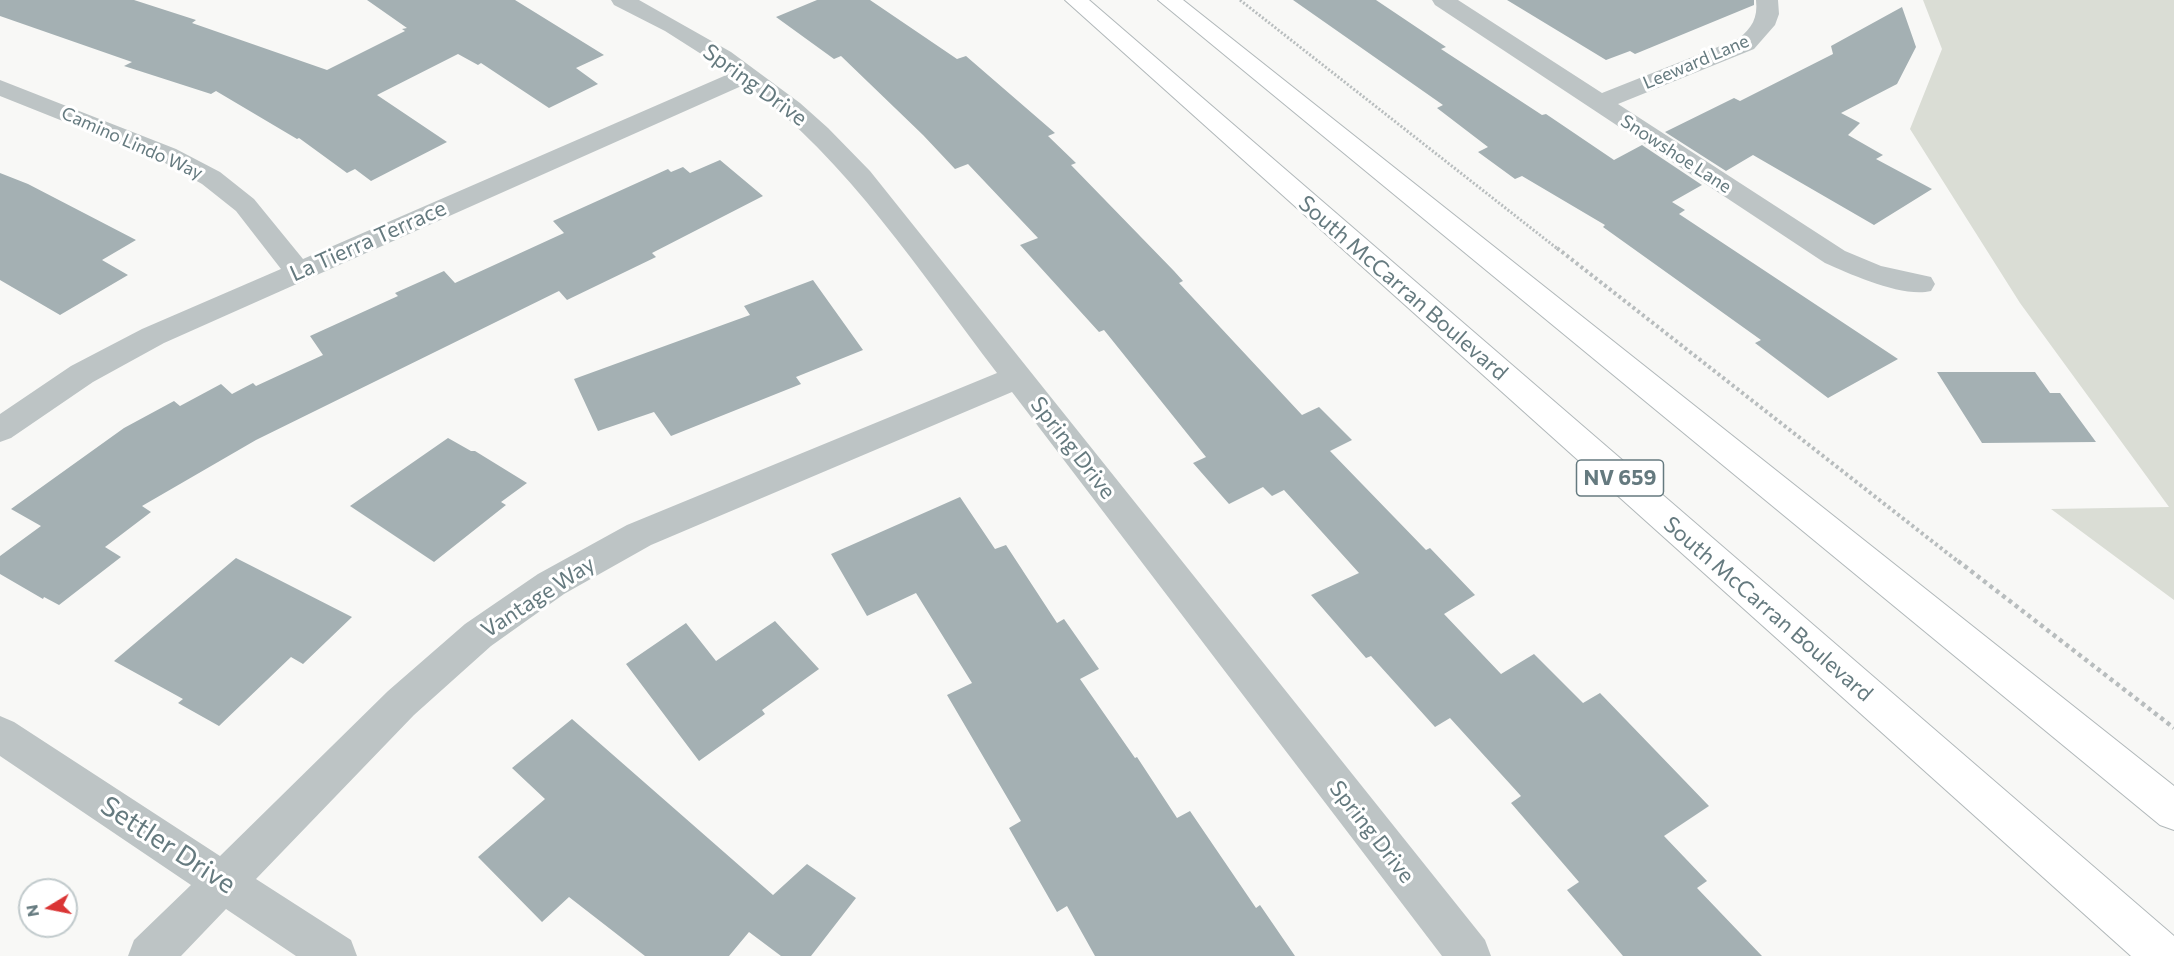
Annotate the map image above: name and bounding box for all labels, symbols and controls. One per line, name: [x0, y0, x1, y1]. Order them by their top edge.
street label: Leeward Lane: [1640, 30, 1752, 94]
street label: Spring Drive: [698, 38, 812, 132]
street label: Camino Lindo Way: [58, 102, 206, 184]
street label: Snowshoe Lane: [1617, 110, 1735, 198]
street label: South McCarran Boulevard: [1293, 190, 1513, 386]
street label: La Tierra Terrace: [286, 195, 450, 287]
street label: Spring Drive: [1025, 392, 1121, 504]
road number: NV 659: [1576, 460, 1664, 496]
street label: South McCarran Boulevard: [1658, 511, 1878, 707]
street label: Vantage Way: [476, 551, 600, 643]
street label: Spring Drive: [1324, 776, 1420, 888]
street label: Settler Drive: [94, 789, 242, 901]
north arrow: [18, 878, 78, 938]
text: N: [21, 903, 42, 918]

